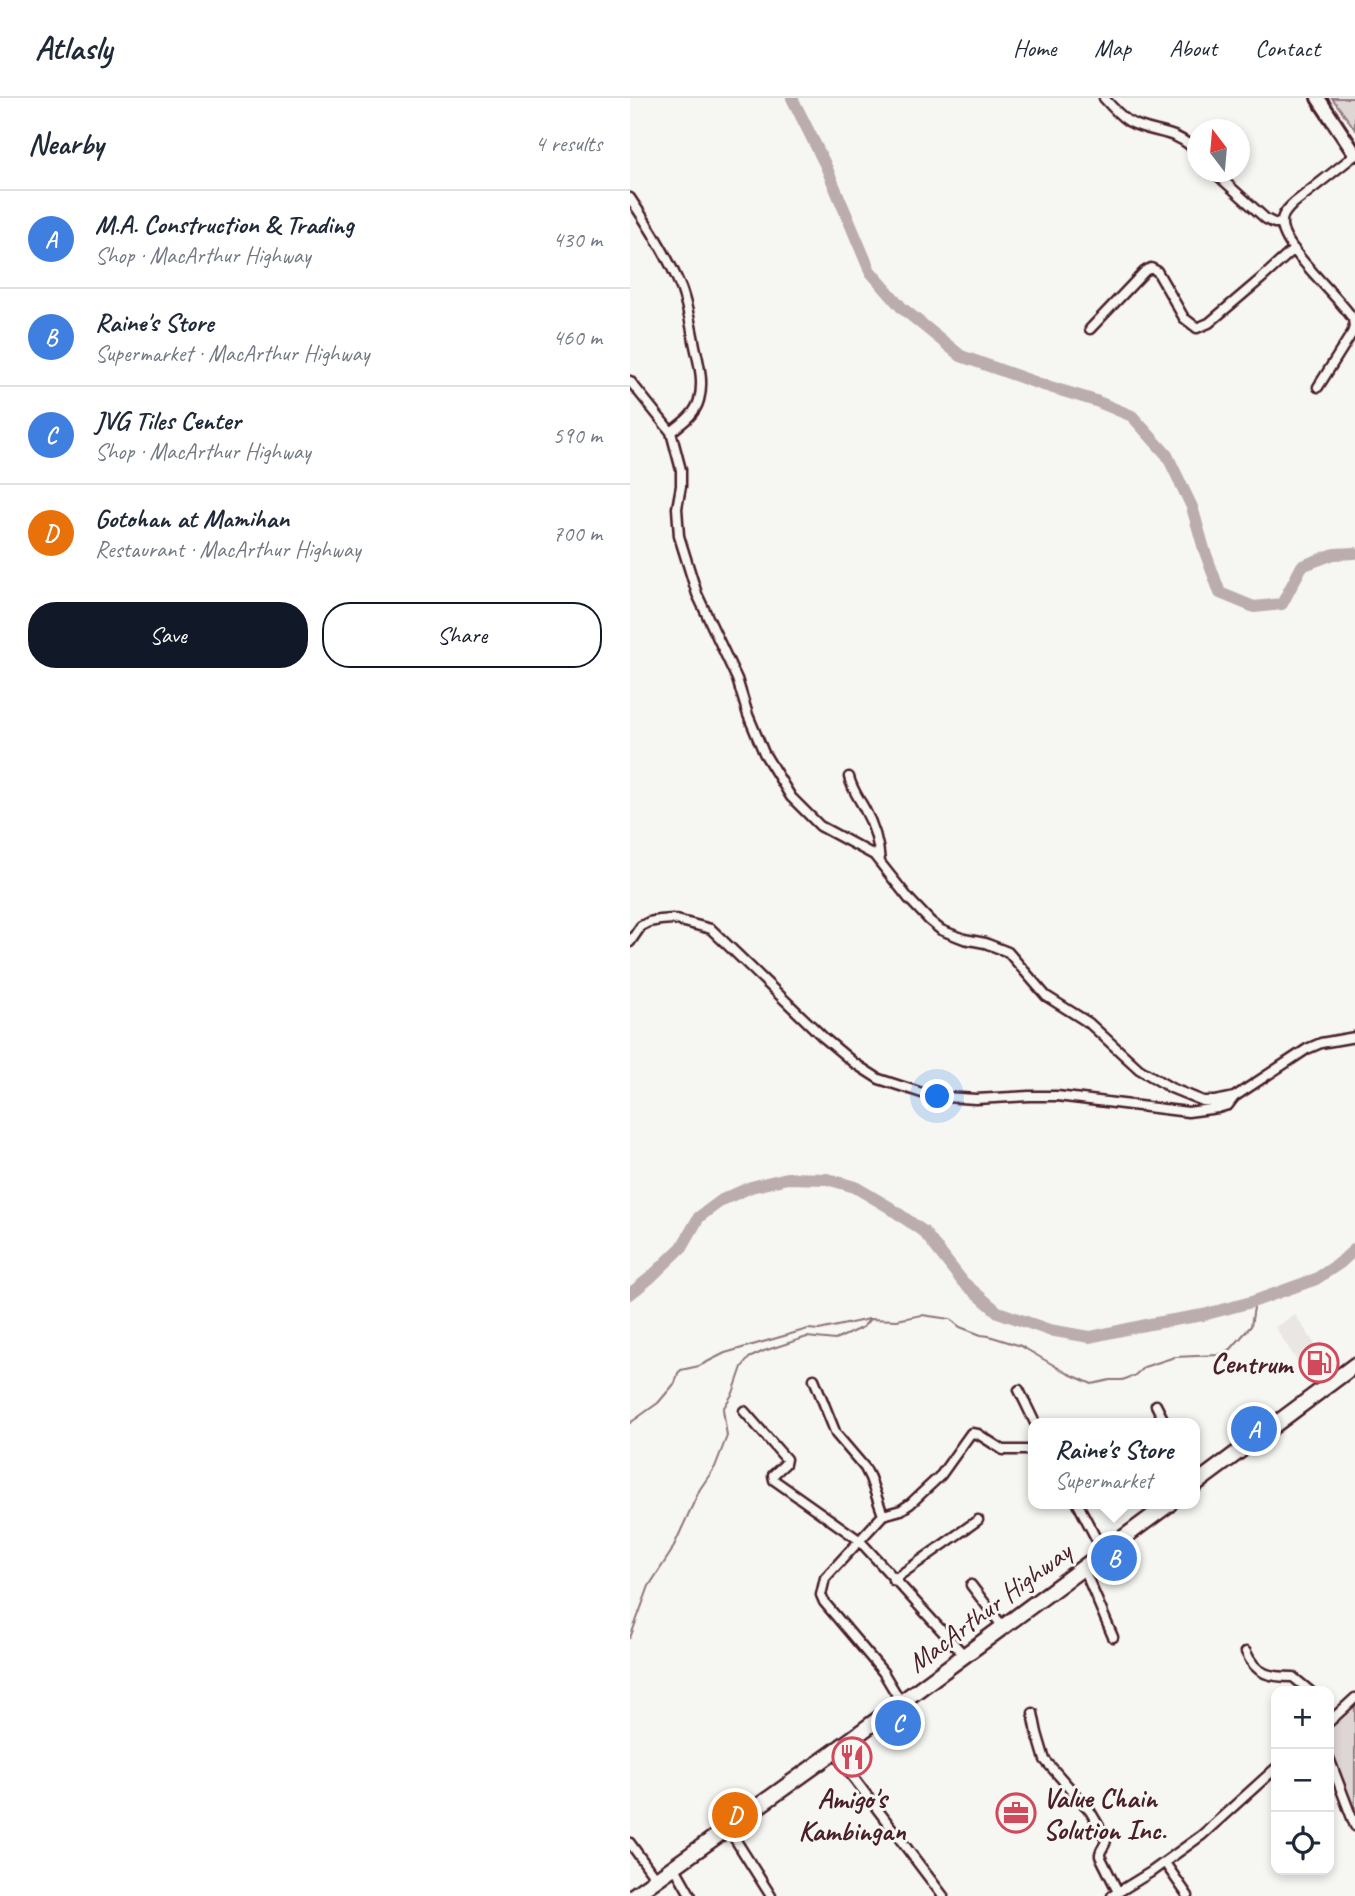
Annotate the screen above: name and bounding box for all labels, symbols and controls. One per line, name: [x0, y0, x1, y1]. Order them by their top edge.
text: Atlasly: [35, 27, 112, 69]
text: Home: [1013, 33, 1056, 63]
text: Map: [1094, 33, 1131, 63]
text: About: [1169, 33, 1217, 63]
text: Contact: [1255, 33, 1320, 63]
north arrow: [1187, 119, 1250, 182]
text: Nearby: [28, 125, 104, 163]
text: 4 results: [535, 129, 602, 158]
text: M.A. Construction & Trading: [95, 208, 354, 241]
text: A: [45, 225, 57, 254]
text: 430 m: [553, 225, 602, 254]
text: Shop · MacArthur Highway: [95, 241, 311, 270]
text: Raine's Store: [95, 306, 214, 339]
text: B: [45, 323, 57, 352]
text: 460 m: [553, 323, 602, 352]
text: Supermarket · MacArthur Highway: [95, 339, 369, 368]
text: JVG Tiles Center: [95, 404, 241, 437]
text: C: [46, 421, 56, 450]
text: 590 m: [553, 421, 602, 450]
text: Shop · MacArthur Highway: [95, 437, 311, 466]
text: Gotohan at Mamihan: [95, 502, 289, 535]
text: D: [44, 519, 58, 548]
text: 700 m: [553, 519, 602, 548]
text: Restaurant · MacArthur Highway: [95, 535, 361, 564]
button: Save: [28, 602, 308, 668]
button: Share: [322, 602, 602, 668]
your location: [920, 1079, 954, 1113]
fuel station icon: Centrum: [1298, 1342, 1340, 1384]
place label: Centrum: [1211, 1346, 1295, 1381]
pin: A: [1231, 1403, 1277, 1455]
popup: [1028, 1418, 1200, 1509]
text: Raine's Store: [1055, 1433, 1173, 1466]
text: Supermarket: [1055, 1466, 1152, 1495]
pin: B: [1091, 1532, 1137, 1584]
street label: MacArthur Highway: [900, 1533, 1080, 1680]
map controls: [1271, 1686, 1334, 1875]
button: +: [1271, 1686, 1334, 1749]
pin: C: [875, 1697, 921, 1749]
restaurant icon: Amigo's Kambingan: [831, 1736, 873, 1778]
button: −: [1271, 1749, 1334, 1812]
place label: Value Chain Solution Inc.: [1043, 1780, 1167, 1847]
place label: Amigo's Kambingan: [798, 1781, 907, 1848]
pin: D: [712, 1789, 758, 1841]
office icon: Value Chain Solution Inc.: [995, 1792, 1037, 1834]
button: locate: [1271, 1812, 1334, 1875]

